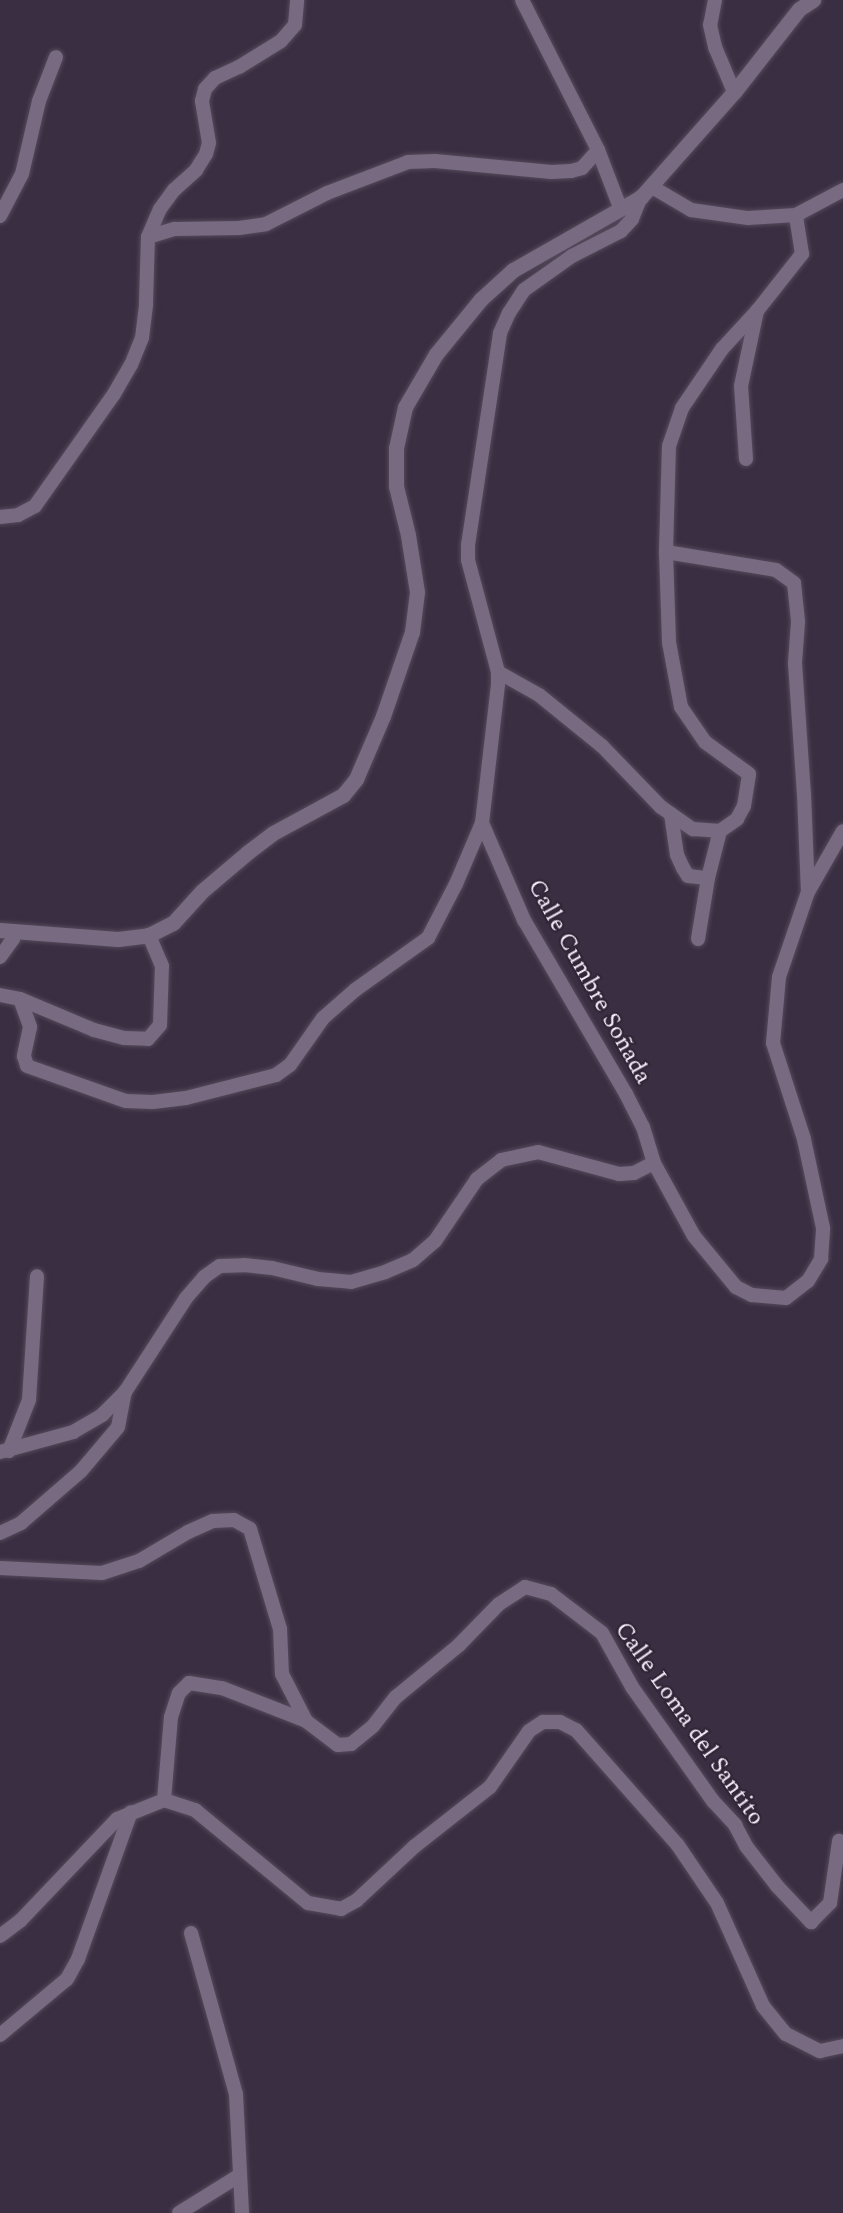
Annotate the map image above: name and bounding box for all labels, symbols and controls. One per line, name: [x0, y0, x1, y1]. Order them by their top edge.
street label: Calle Cumbre Soñada: [521, 875, 657, 1089]
street label: Calle Loma del Santito: [608, 1617, 770, 1831]

